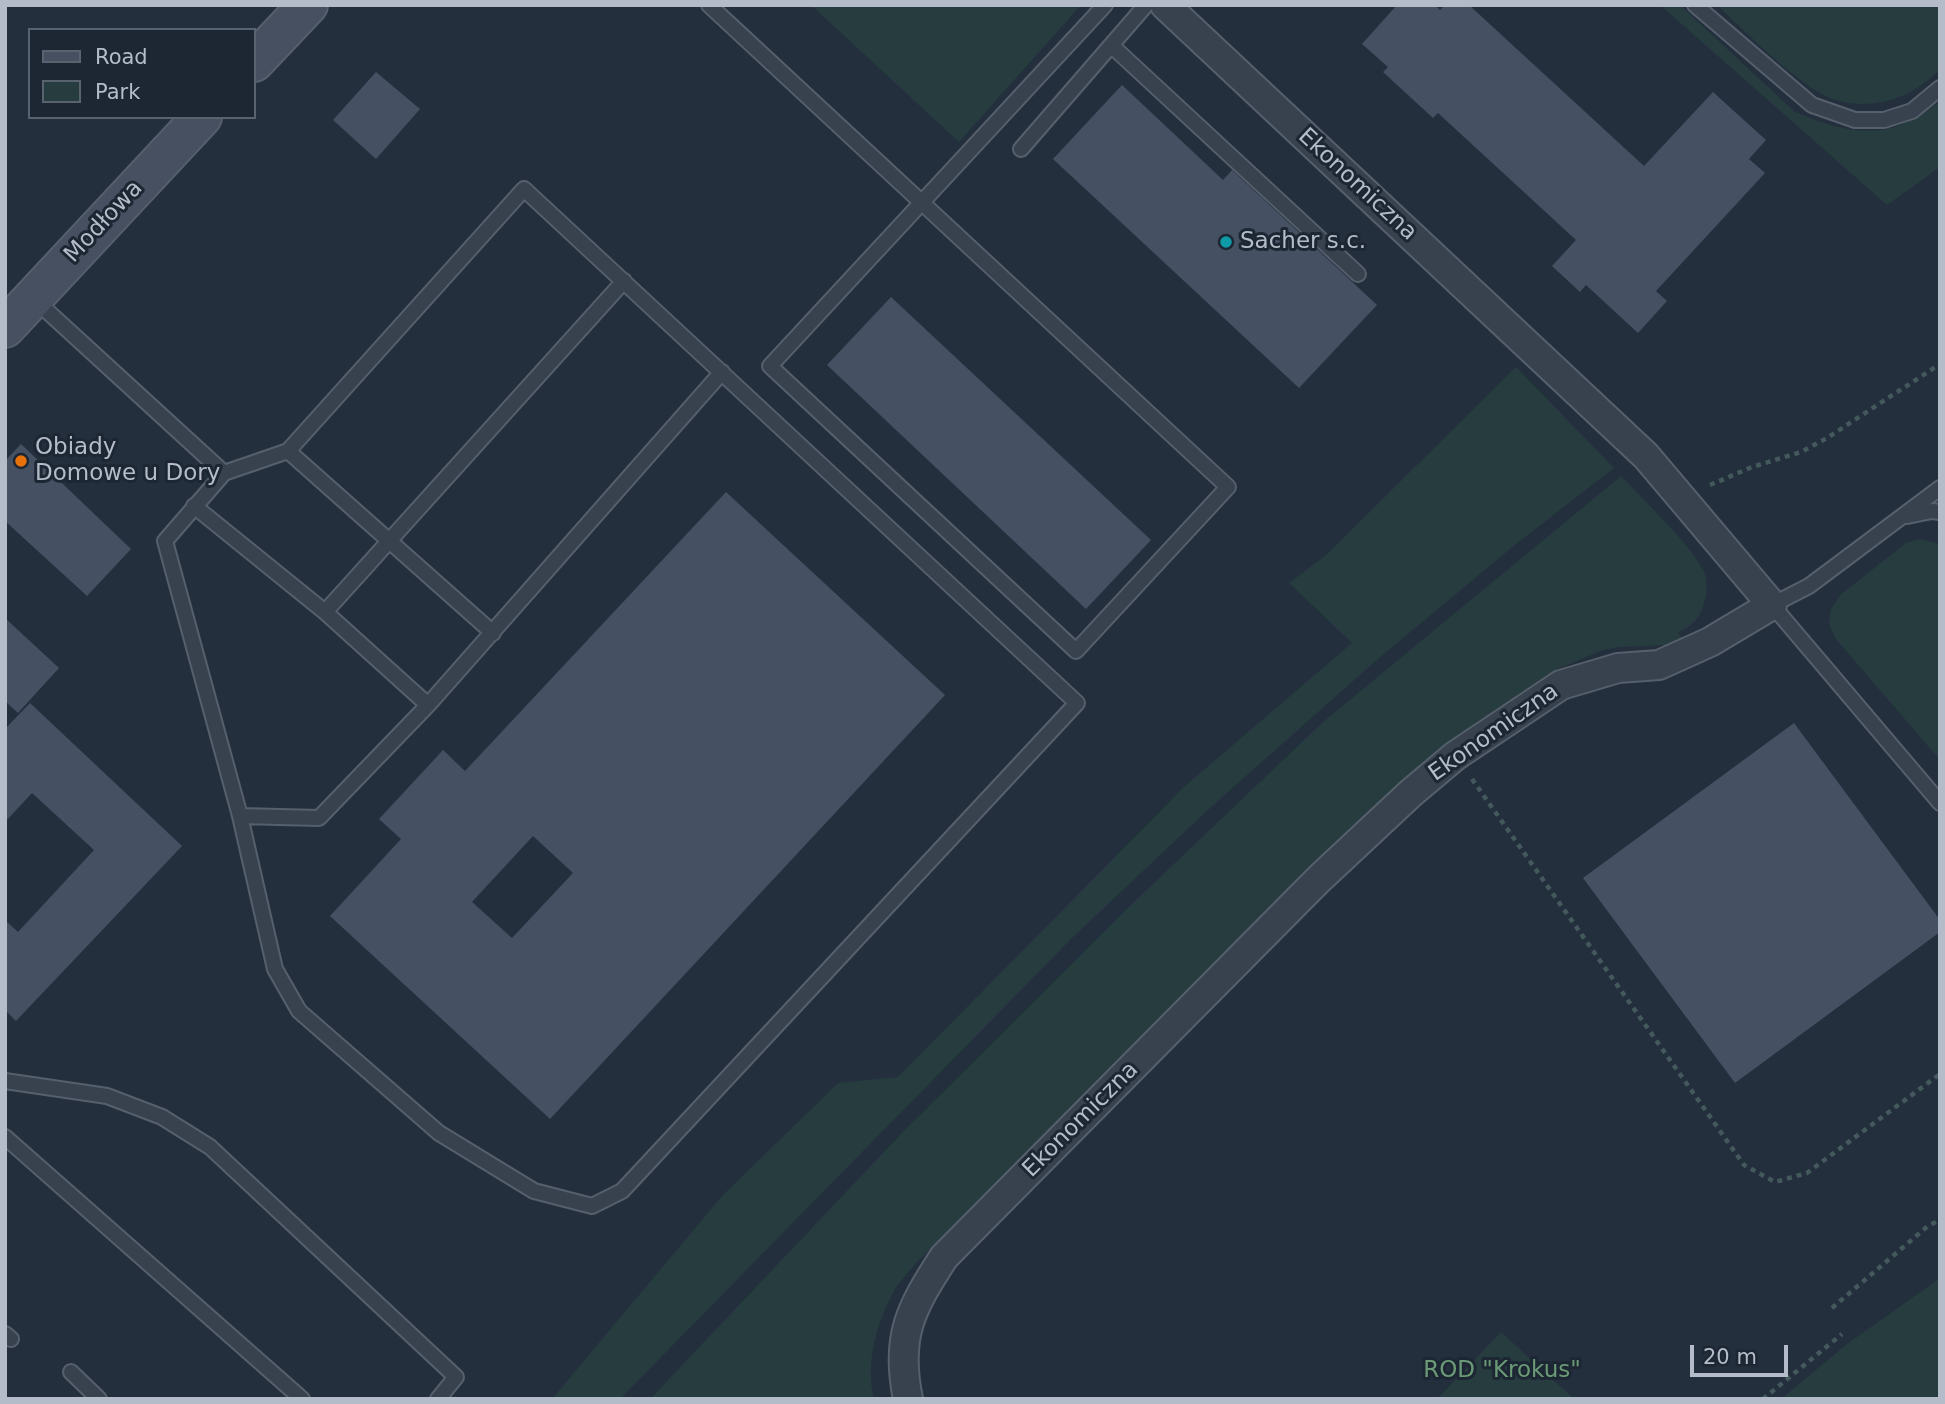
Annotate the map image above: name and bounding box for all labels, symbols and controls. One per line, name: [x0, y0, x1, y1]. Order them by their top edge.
legend: [28, 28, 256, 119]
text: Road: [95, 45, 148, 69]
text: Park: [95, 80, 140, 104]
street label: Ekonomiczna: [1292, 123, 1422, 247]
street label: Modłowa: [59, 175, 149, 269]
place label: Sacher s.c.: [1240, 228, 1366, 256]
marker: Sacher s.c.: [1218, 234, 1234, 250]
place label: Obiady Domowe u Dory: [35, 434, 220, 488]
marker: Obiady Domowe u Dory: [13, 453, 29, 469]
street label: Ekonomiczna: [1424, 678, 1564, 788]
street label: Ekonomiczna: [1018, 1057, 1144, 1183]
scale bar: [1693, 1330, 1791, 1374]
text: 20 m: [1703, 1345, 1757, 1369]
park label: ROD "Krokus": [1423, 1357, 1581, 1385]

